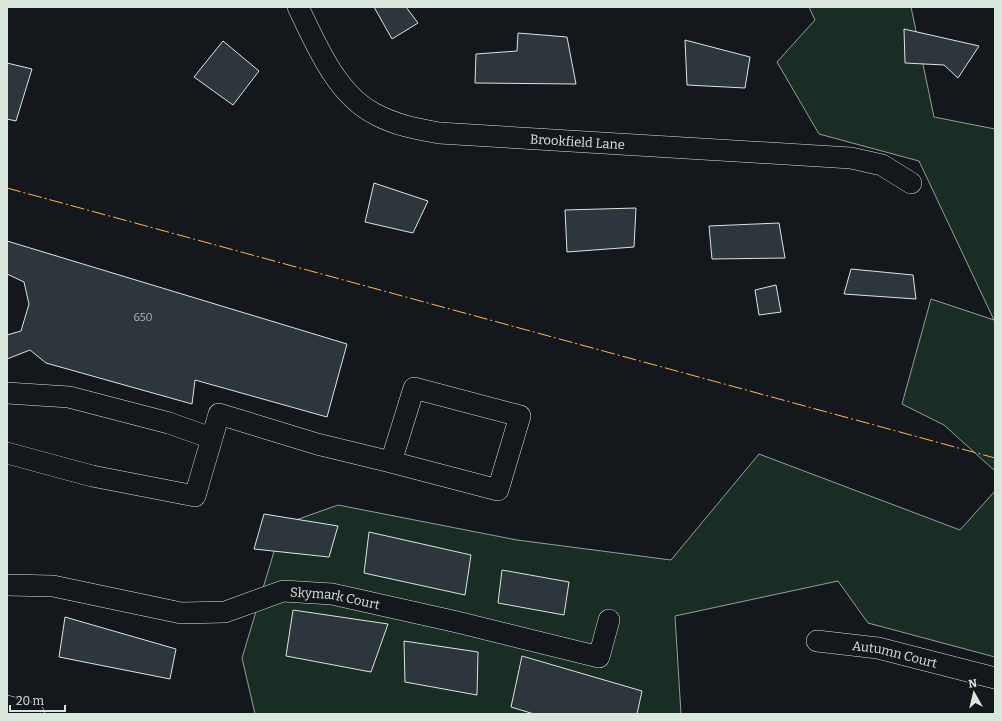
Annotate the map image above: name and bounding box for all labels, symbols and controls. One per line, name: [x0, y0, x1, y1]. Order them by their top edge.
street label: Brookfield Lane: [530, 131, 625, 152]
house number: 650: [133, 311, 153, 324]
street label: Skymark Court: [290, 584, 382, 612]
street label: Autumn Court: [851, 638, 939, 671]
north arrow: [954, 673, 994, 713]
text: N: [968, 676, 978, 691]
scale bar: [10, 687, 65, 713]
text: 20 m: [16, 694, 45, 708]

